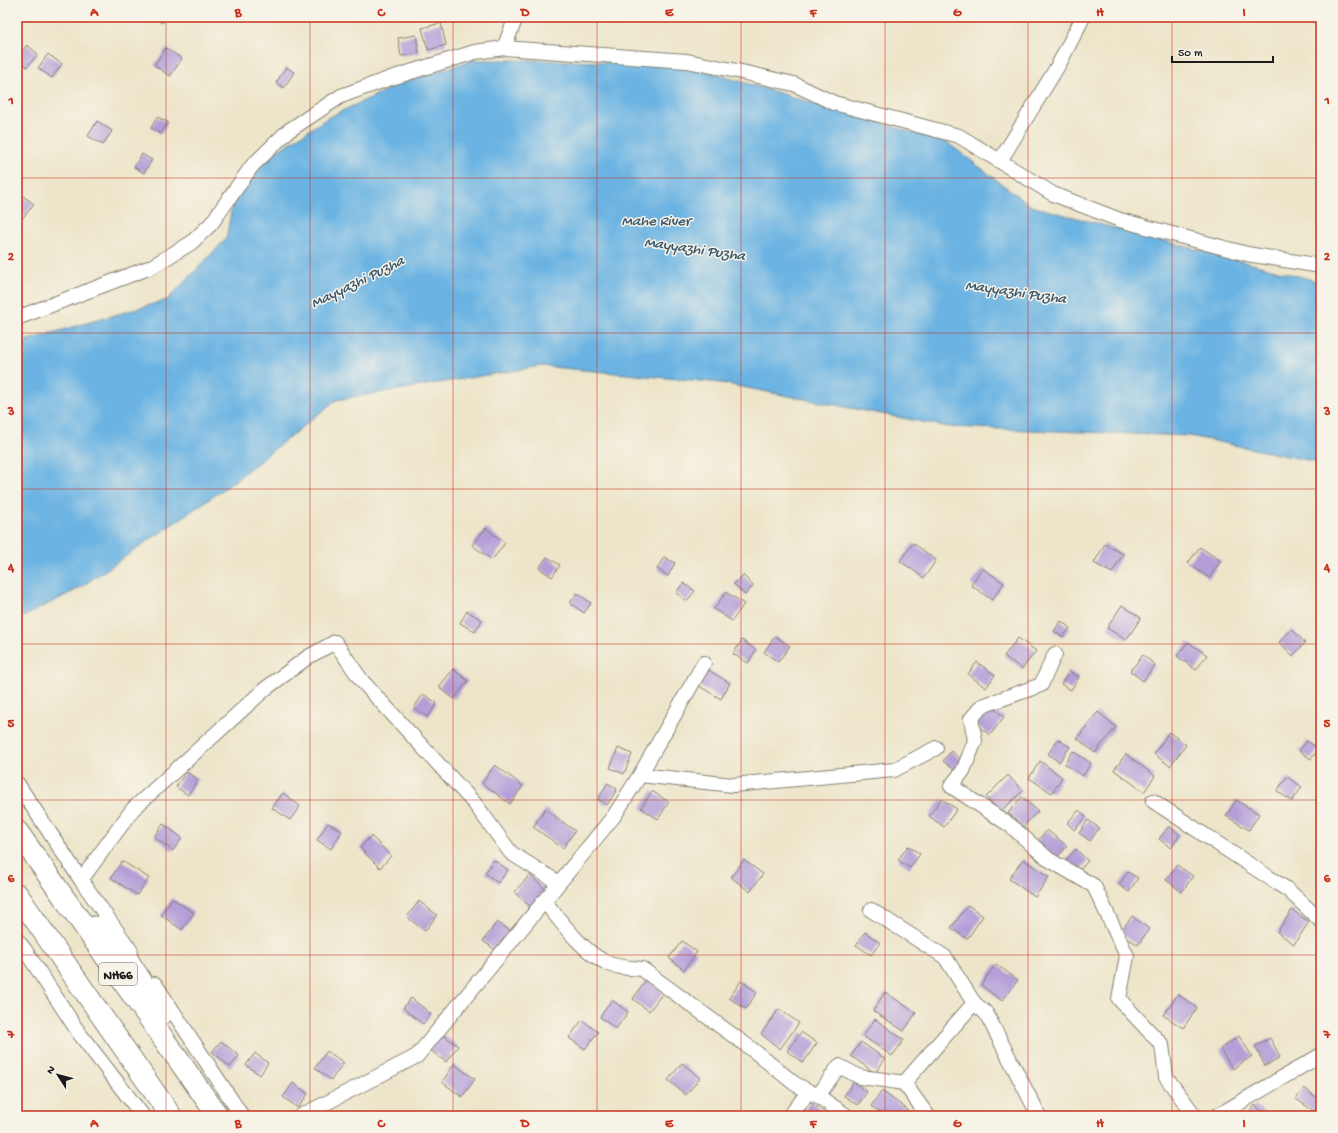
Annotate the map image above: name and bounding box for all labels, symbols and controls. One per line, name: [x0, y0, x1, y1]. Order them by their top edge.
text: A: [89, 6, 99, 21]
text: B: [234, 6, 243, 21]
text: C: [376, 6, 386, 21]
text: D: [520, 6, 530, 21]
text: E: [665, 6, 674, 21]
text: F: [809, 6, 818, 21]
text: G: [953, 6, 962, 21]
text: H: [1096, 6, 1104, 21]
text: I: [1242, 6, 1246, 21]
scale bar: [1172, 38, 1273, 64]
text: 50 m: [1178, 47, 1203, 61]
text: 1: [7, 94, 14, 109]
text: 1: [1323, 94, 1330, 109]
water label: Mahe River: [622, 213, 693, 231]
water label: Mayyazhi Puzha: [643, 234, 748, 266]
text: 2: [8, 250, 15, 265]
text: 2: [1324, 250, 1331, 265]
water label: Mayyazhi Puzha: [308, 252, 409, 313]
water label: Mayyazhi Puzha: [964, 277, 1069, 309]
text: 3: [7, 405, 15, 420]
text: 3: [1323, 405, 1331, 420]
text: 4: [7, 561, 15, 576]
text: 4: [1323, 561, 1331, 576]
text: 5: [8, 717, 15, 732]
text: 5: [1324, 717, 1331, 732]
text: 6: [8, 872, 15, 887]
text: 6: [1324, 872, 1331, 887]
road number: NH66: [99, 963, 137, 985]
text: 7: [7, 1028, 16, 1043]
text: 7: [1323, 1028, 1332, 1043]
north arrow: [38, 1055, 78, 1095]
text: N: [45, 1064, 58, 1077]
text: A: [89, 1117, 99, 1132]
text: B: [234, 1117, 243, 1132]
text: C: [376, 1117, 386, 1132]
text: D: [520, 1117, 530, 1132]
text: E: [665, 1117, 674, 1132]
text: F: [809, 1117, 818, 1132]
text: G: [953, 1117, 962, 1132]
text: H: [1096, 1117, 1104, 1132]
text: I: [1242, 1117, 1246, 1132]

